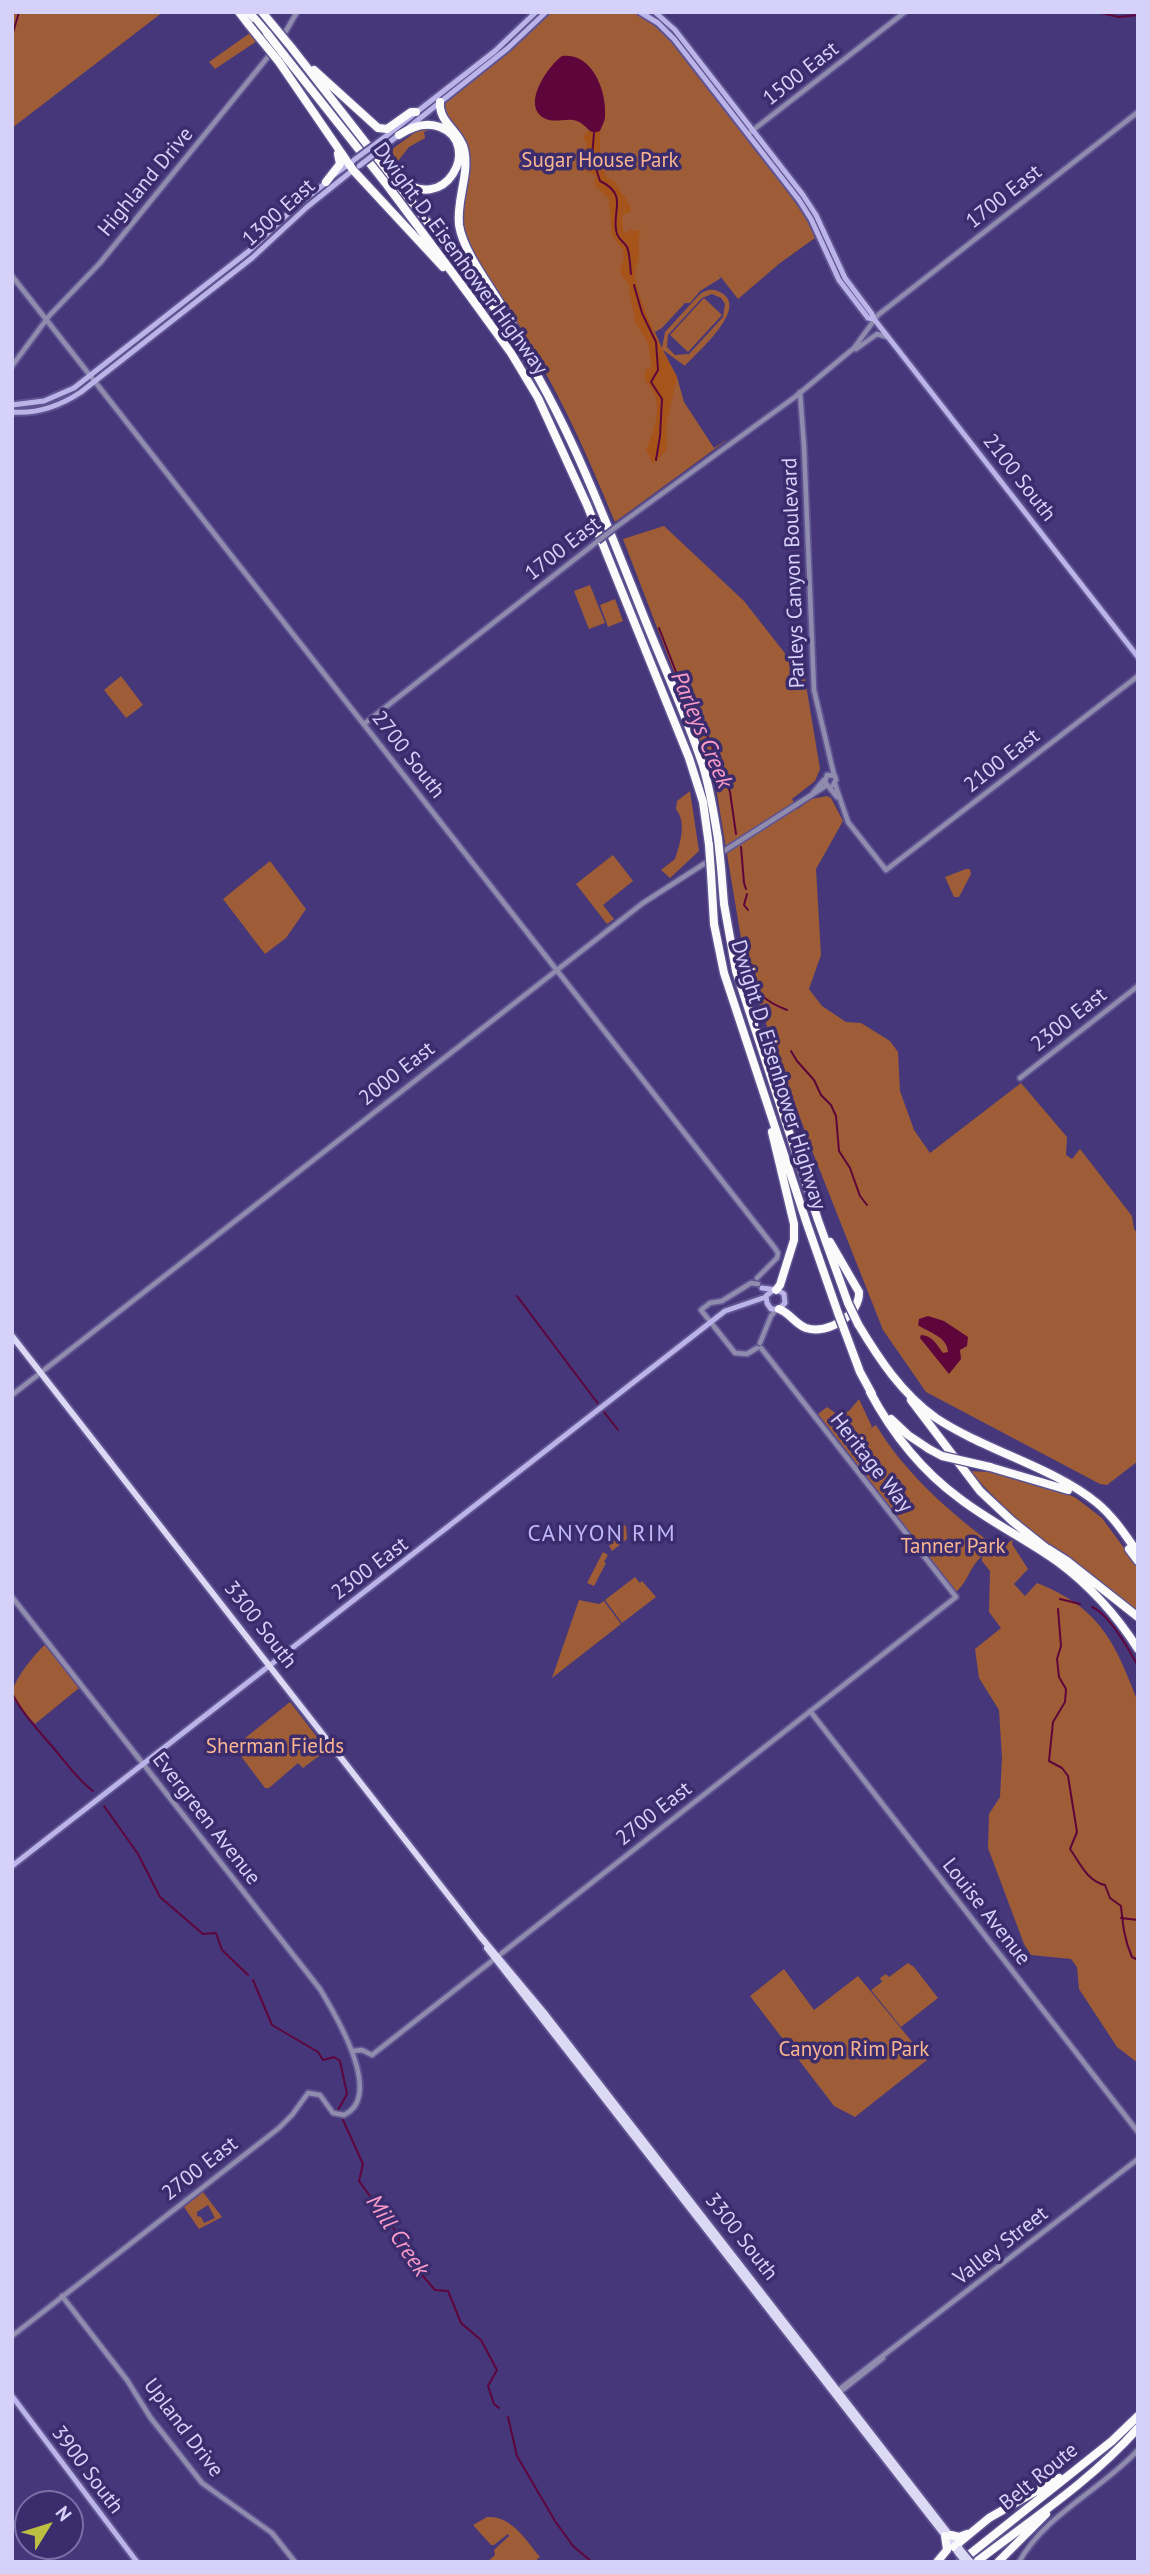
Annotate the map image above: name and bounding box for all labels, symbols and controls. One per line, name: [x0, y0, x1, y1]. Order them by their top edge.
street label: 1500 East: [758, 37, 844, 111]
street label: Highland Drive: [93, 122, 199, 242]
street label: Dwight D. Eisenhower Highway: [367, 138, 553, 380]
park label: Sugar House Park: [521, 148, 679, 174]
street label: 1700 East: [961, 160, 1047, 234]
street label: 1300 East: [237, 174, 321, 252]
street label: 2100 South: [977, 429, 1061, 527]
street label: Parleys Canyon Boulevard: [777, 457, 811, 689]
street label: 1700 East: [520, 512, 606, 586]
water label: Parleys Creek: [664, 667, 738, 793]
street label: 2700 South: [366, 706, 450, 804]
street label: 2100 East: [959, 724, 1045, 798]
street label: Dwight D. Eisenhower Highway: [725, 937, 831, 1213]
street label: 2300 East: [1026, 983, 1112, 1057]
street label: 2000 East: [354, 1037, 440, 1111]
street label: Heritage Way: [824, 1408, 918, 1518]
district label: CANYON RIM: [529, 1520, 675, 1548]
street label: 2300 East: [327, 1532, 413, 1606]
park label: Tanner Park: [901, 1534, 1005, 1560]
street label: 3300 South: [218, 1576, 302, 1674]
park label: Sherman Fields: [206, 1734, 344, 1760]
street label: Evergreen Avenue: [146, 1748, 266, 1890]
street label: 2700 East: [611, 1777, 697, 1851]
street label: Louise Avenue: [937, 1854, 1035, 1970]
park label: Canyon Rim Park: [779, 2037, 929, 2063]
street label: 2700 East: [157, 2132, 243, 2206]
street label: 3300 South: [699, 2188, 783, 2286]
water label: Mill Creek: [360, 2190, 434, 2282]
street label: Valley Street: [949, 2201, 1053, 2291]
street label: Upland Drive: [138, 2374, 228, 2482]
street label: 3900 South: [46, 2421, 128, 2519]
street label: Belt Route: [995, 2438, 1083, 2516]
north arrow: [14, 2490, 84, 2560]
text: N: [51, 2501, 77, 2526]

